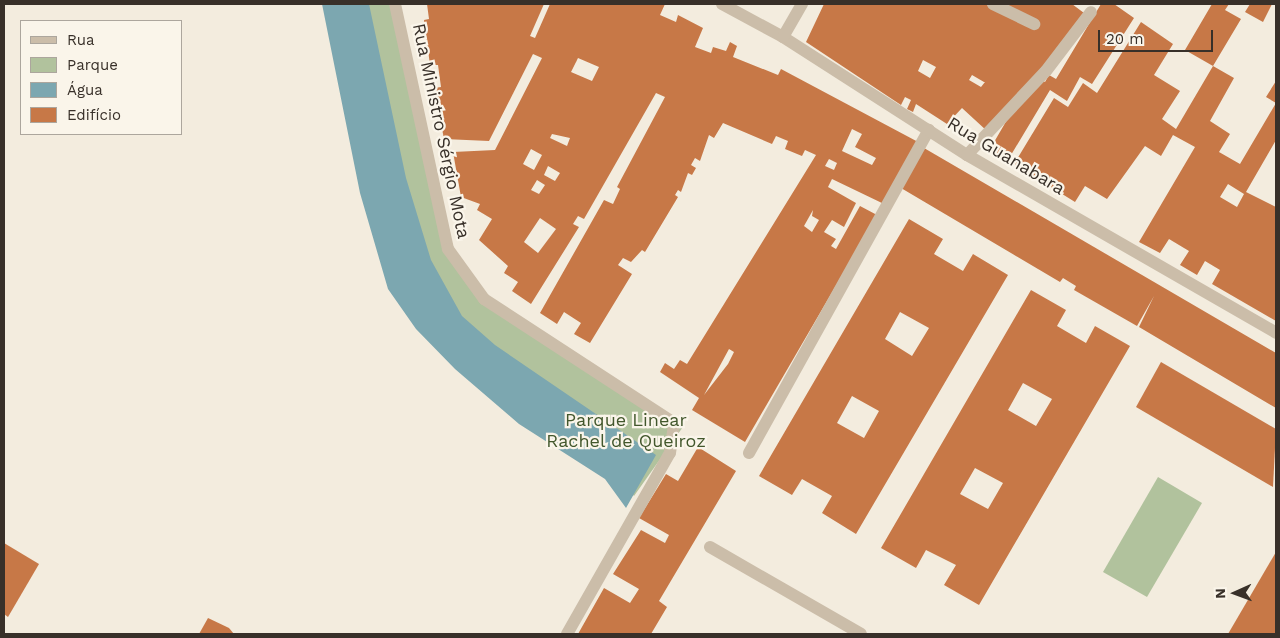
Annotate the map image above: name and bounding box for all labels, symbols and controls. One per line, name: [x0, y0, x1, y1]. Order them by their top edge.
legend: [20, 20, 182, 135]
scale bar: [1100, 20, 1215, 52]
street label: Rua Ministro Sérgio Mota: [408, 21, 474, 241]
text: 20 m: [1106, 30, 1144, 48]
text: Rua: [67, 31, 95, 49]
text: Parque: [67, 56, 118, 74]
text: Água: [67, 81, 103, 99]
text: Edifício: [67, 106, 121, 124]
street label: Rua Guanabara: [943, 112, 1069, 200]
park label: Parque Linear Rachel de Queiroz: [546, 410, 706, 452]
north arrow: [1210, 568, 1260, 618]
text: N: [1212, 588, 1228, 599]

